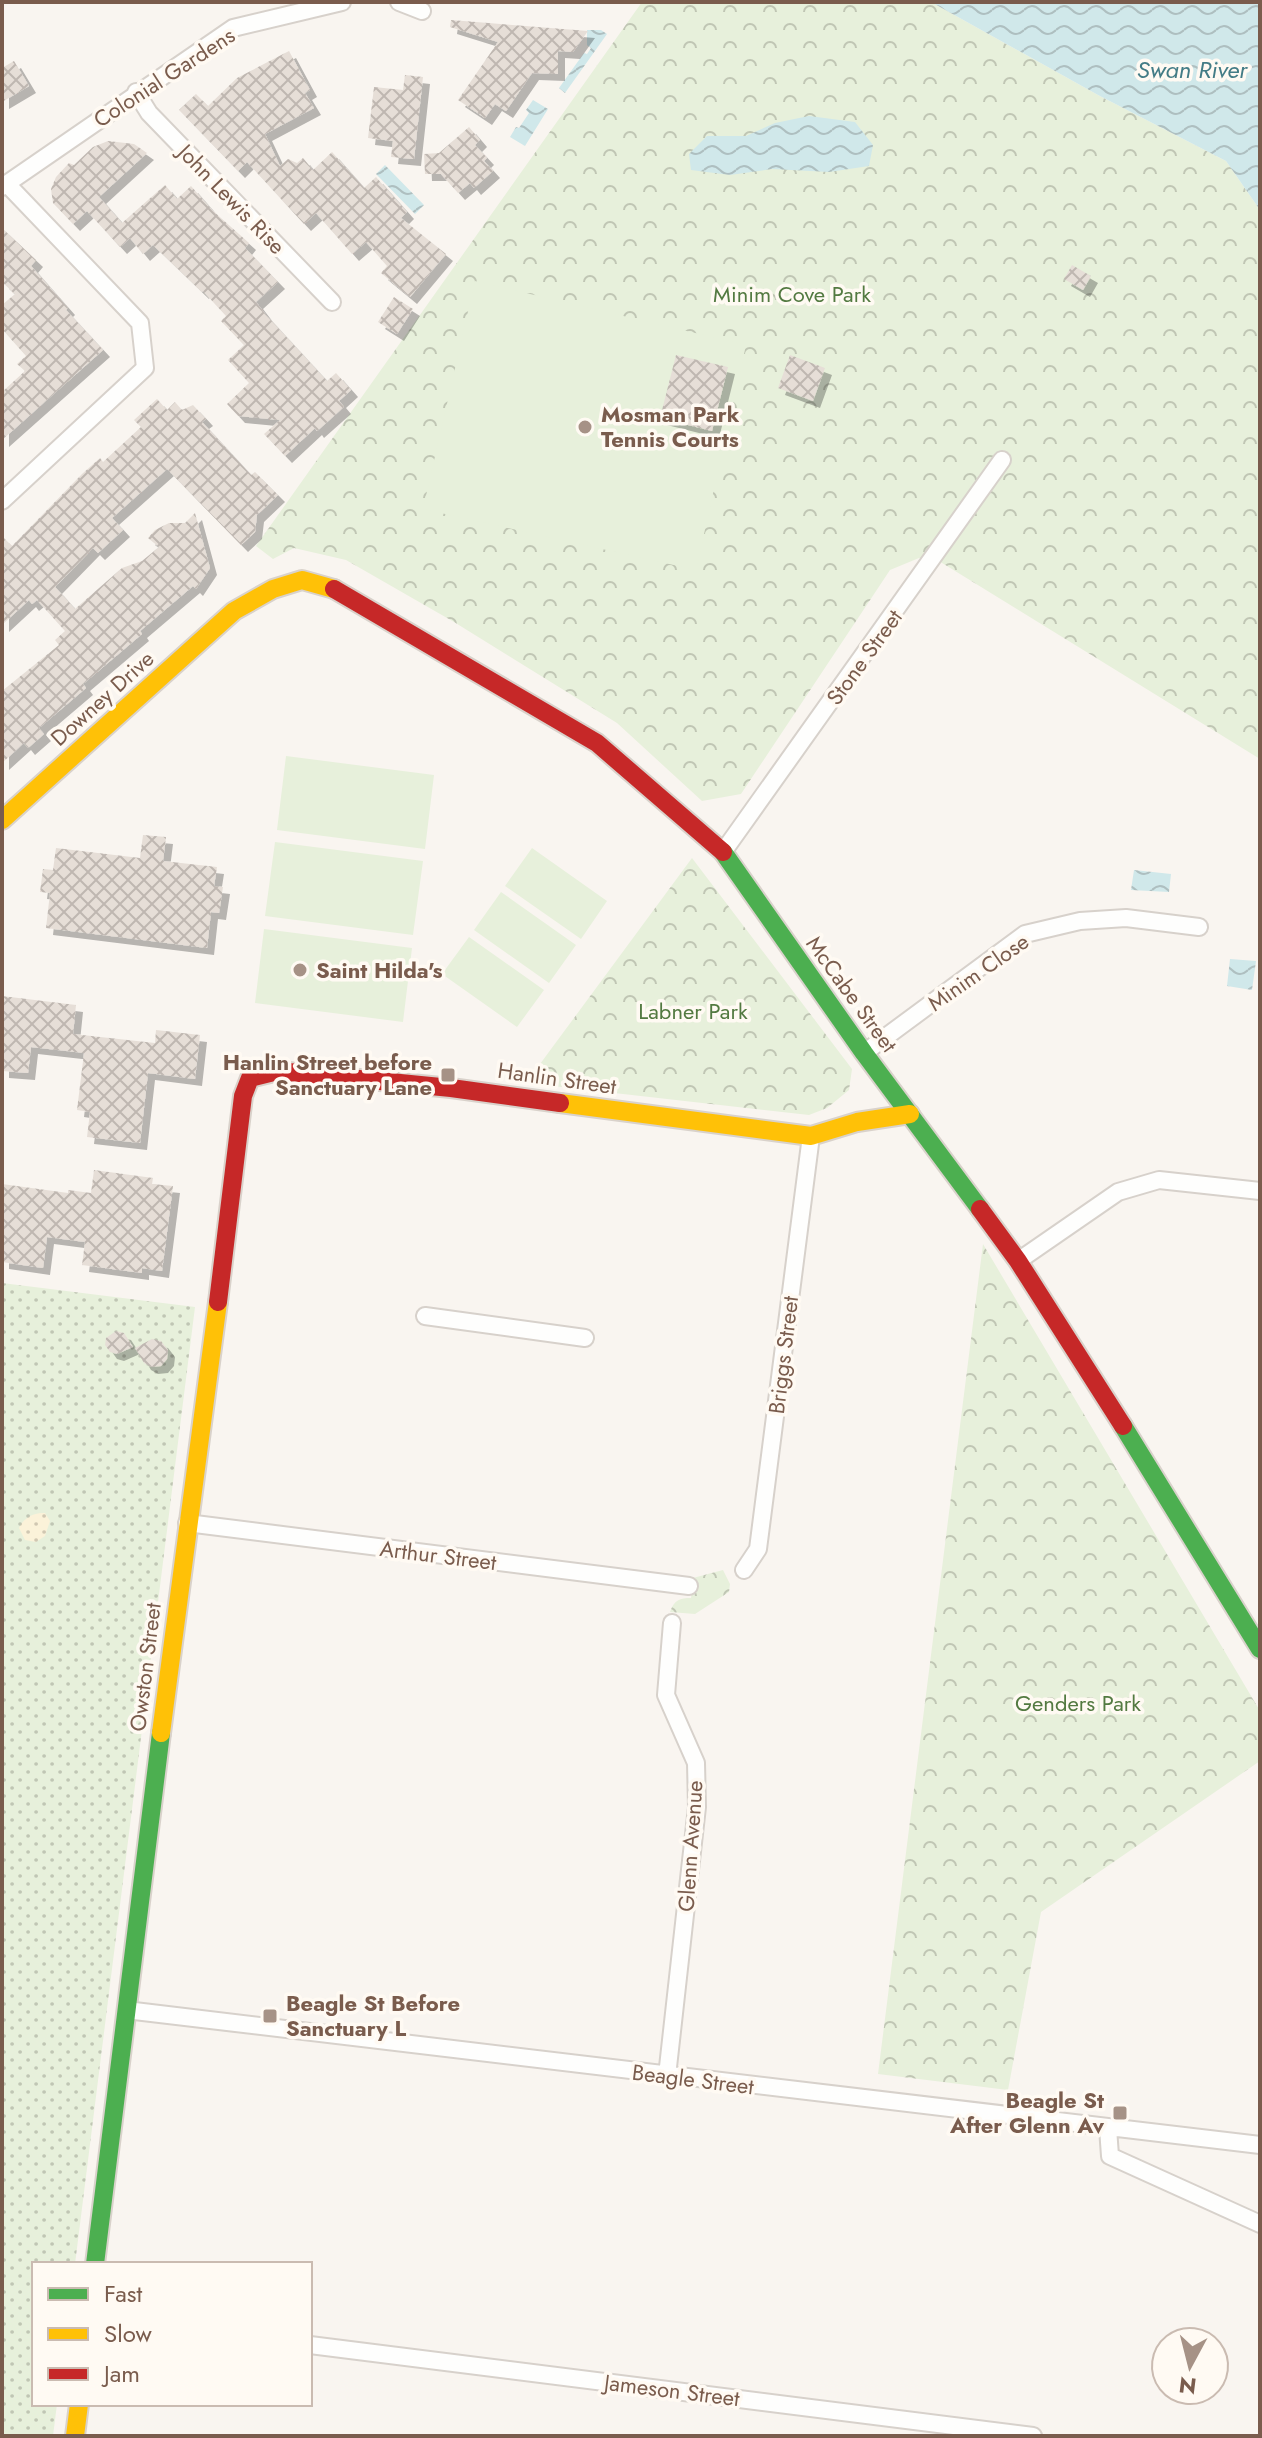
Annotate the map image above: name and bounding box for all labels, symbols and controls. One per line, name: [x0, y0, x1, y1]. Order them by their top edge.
street label: Colonial Gardens: [87, 19, 241, 135]
water label: Swan River: [1137, 52, 1249, 87]
street label: John Lewis Rise: [169, 135, 293, 261]
park label: Minim Cove Park: [713, 278, 871, 310]
place label: Mosman Park Tennis Courts: [601, 398, 740, 455]
marker: Mosman Park Tennis Courts: [576, 418, 594, 436]
street label: Stone Street: [818, 602, 910, 711]
street label: Downey Drive: [43, 643, 161, 753]
street label: Minim Close: [921, 925, 1035, 1019]
street label: McCabe Street: [799, 929, 906, 1059]
place label: Saint Hilda's: [316, 954, 443, 986]
marker: Saint Hilda's: [291, 961, 309, 979]
park label: Labner Park: [638, 995, 748, 1027]
place label: Hanlin Street before Sanctuary Lane: [223, 1046, 432, 1103]
street label: Hanlin Street: [496, 1054, 619, 1102]
marker: Hanlin Street before Sanctuary Lane: [439, 1066, 457, 1084]
street label: Briggs Street: [760, 1293, 806, 1416]
street label: Arthur Street: [378, 1532, 499, 1578]
street label: Owston Street: [121, 1600, 169, 1733]
park label: Genders Park: [1015, 1687, 1141, 1719]
street label: Glenn Avenue: [669, 1779, 711, 1913]
place label: Beagle St Before Sanctuary L: [286, 1987, 460, 2044]
marker: Beagle St Before Sanctuary L: [261, 2007, 279, 2025]
street label: Beagle Street: [630, 2056, 756, 2102]
place label: Beagle St After Glenn Av: [949, 2084, 1104, 2141]
marker: Beagle St After Glenn Av: [1111, 2104, 1129, 2122]
legend: [32, 2262, 312, 2406]
text: Fast: [104, 2276, 142, 2311]
text: Slow: [104, 2316, 152, 2351]
north arrow: [1150, 2326, 1230, 2406]
text: Jam: [101, 2356, 140, 2391]
street label: Jameson Street: [600, 2365, 742, 2414]
text: N: [1177, 2369, 1198, 2403]

